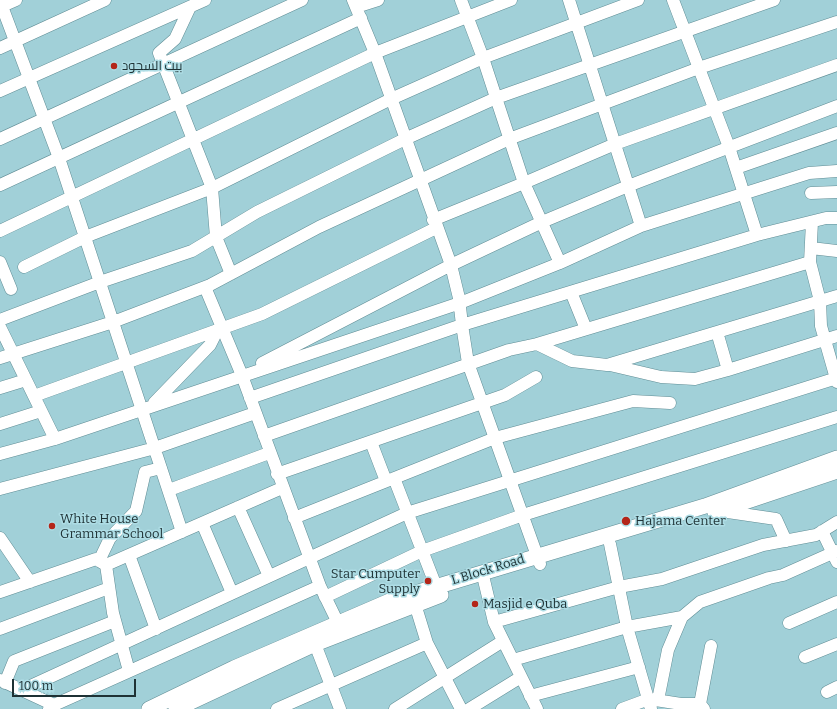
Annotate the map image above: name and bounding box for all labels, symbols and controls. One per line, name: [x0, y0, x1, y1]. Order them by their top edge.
place label: بیت السجود: [122, 58, 182, 74]
marker: بیت السجود: [109, 61, 119, 71]
place label: White House Grammar School: [60, 511, 163, 542]
place label: Hajama Center: [635, 513, 726, 529]
marker: Hajama Center: [620, 515, 632, 527]
marker: White House Grammar School: [47, 521, 57, 531]
street label: L Block Road: [449, 551, 527, 589]
place label: Star Cumputer Supply: [331, 566, 420, 597]
marker: Star Cumputer Supply: [423, 576, 433, 586]
place label: Masjid e Quba: [483, 596, 567, 612]
marker: Masjid e Quba: [470, 599, 480, 609]
scale bar: [14, 671, 138, 697]
text: 100 m: [19, 679, 53, 693]

